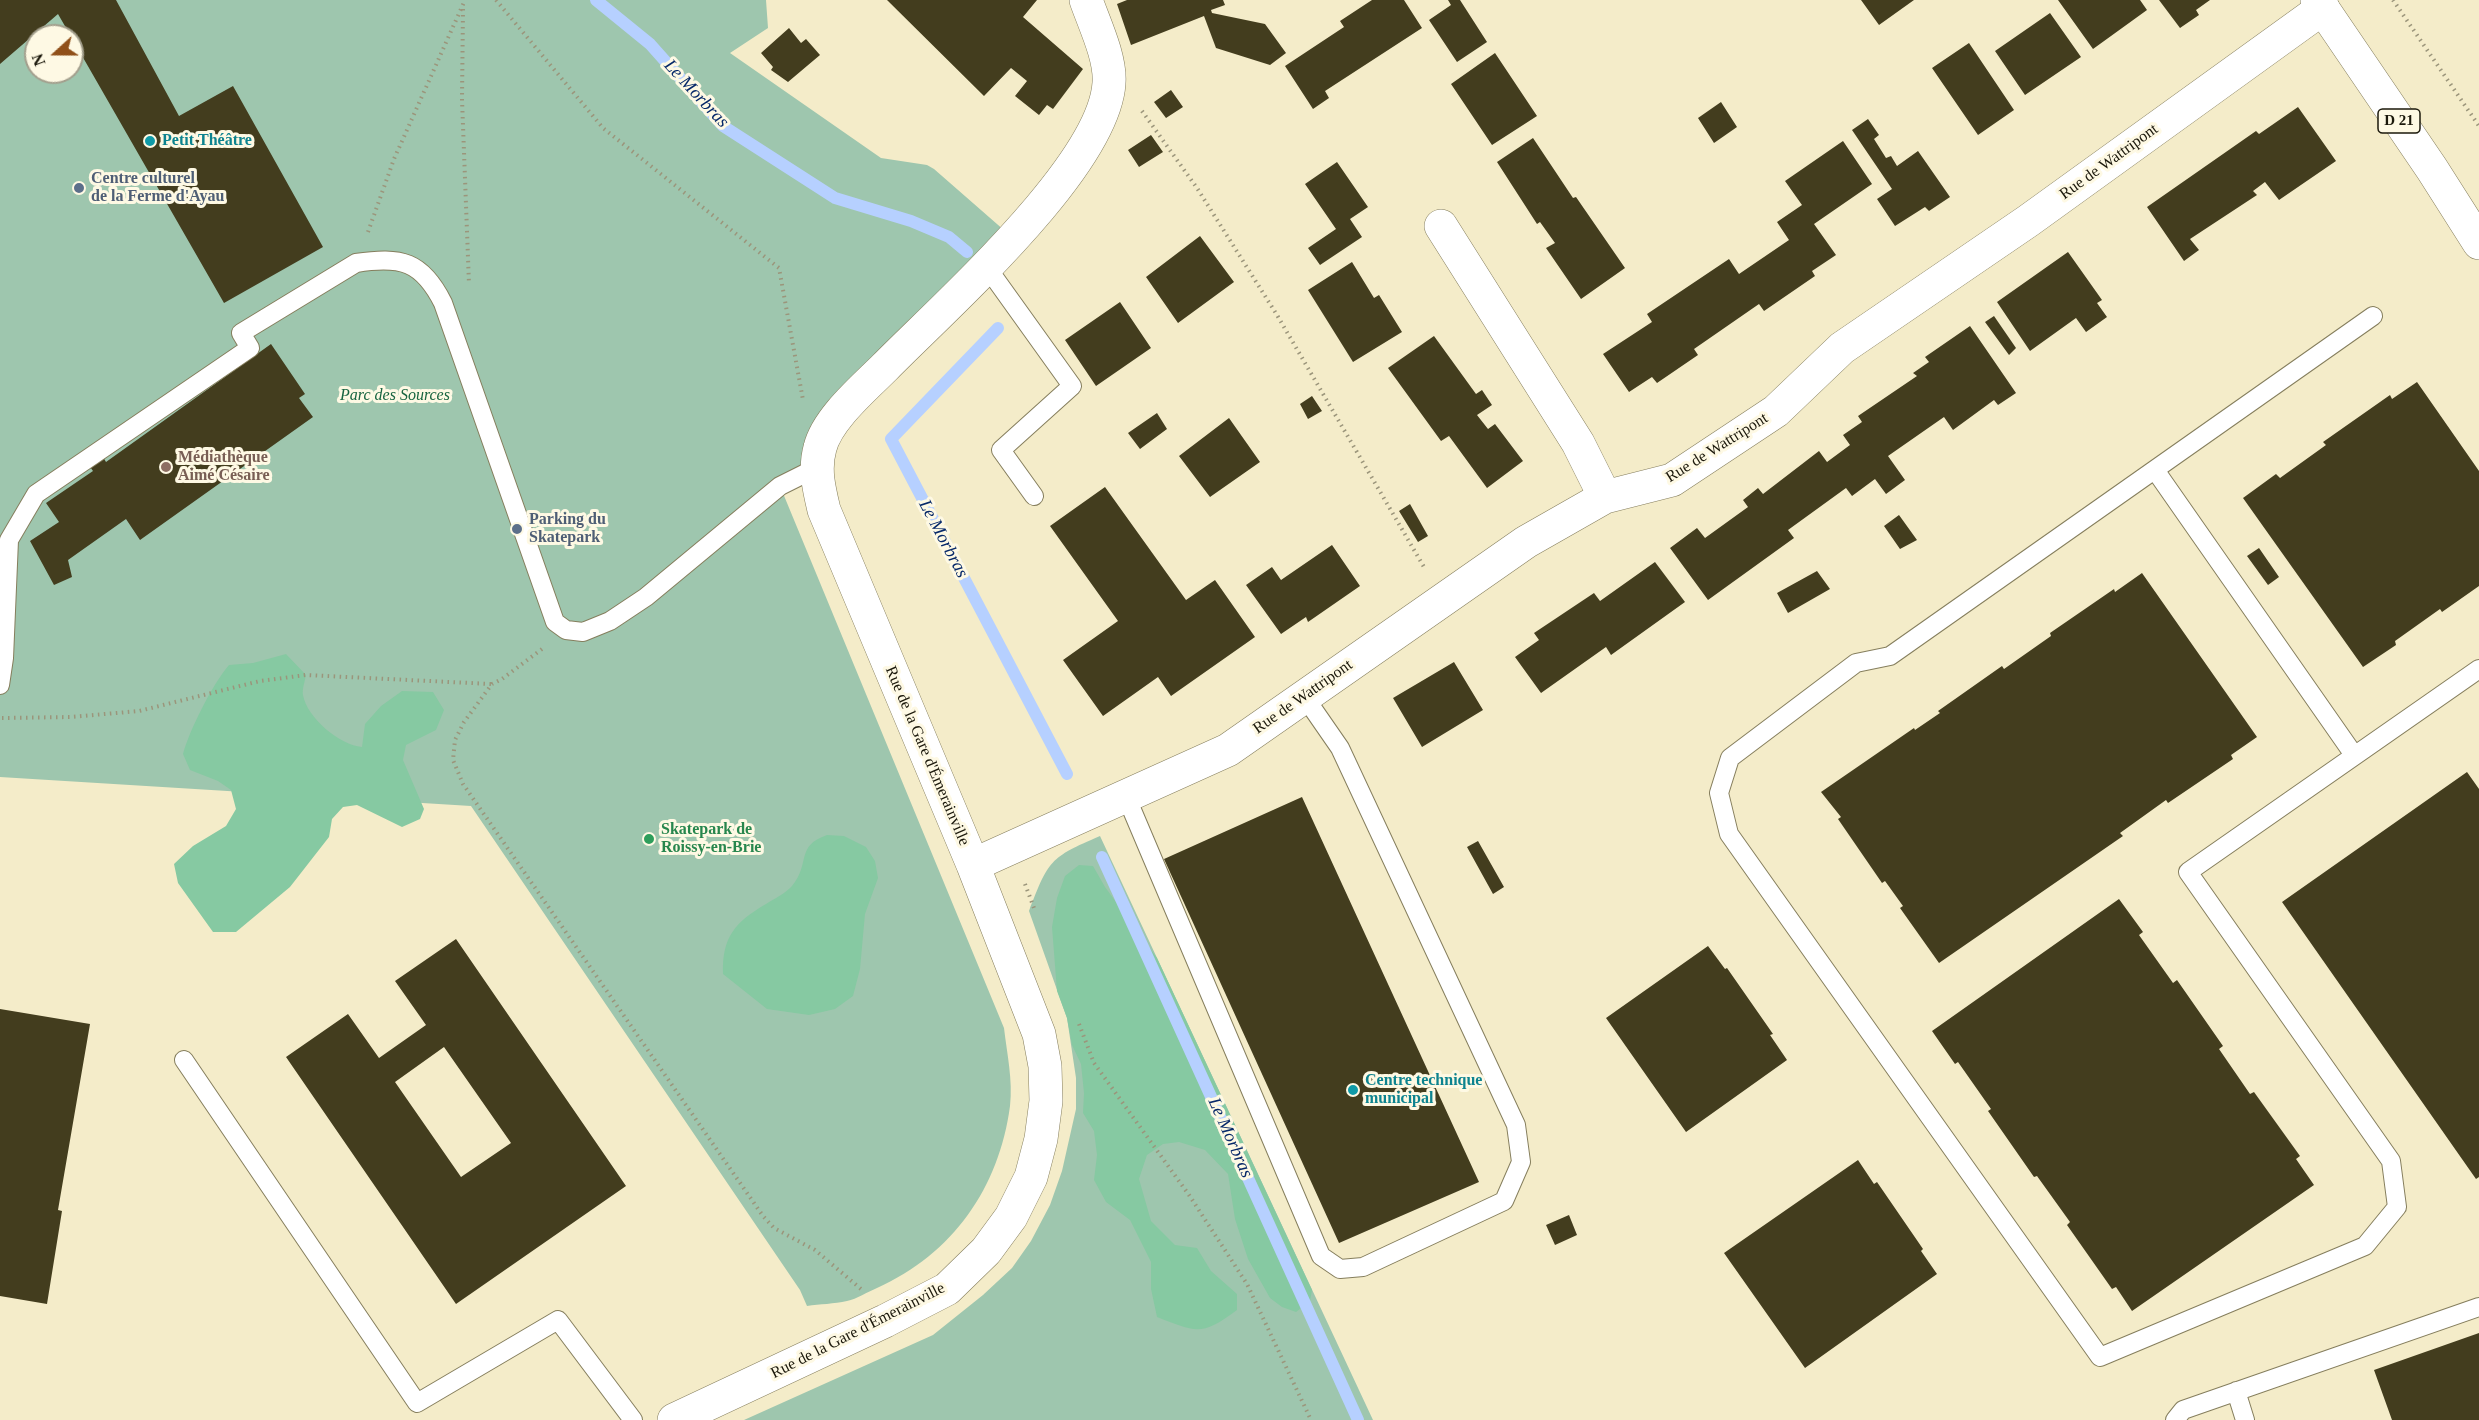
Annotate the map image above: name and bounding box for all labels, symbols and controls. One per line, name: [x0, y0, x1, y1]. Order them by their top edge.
north arrow: [24, 24, 84, 84]
text: N: [29, 51, 49, 68]
water label: Le Morbras: [659, 55, 733, 133]
road number: D 21: [2378, 109, 2420, 133]
street label: Rue de Wattripont: [2056, 120, 2162, 204]
place label: Petit Théâtre: [162, 131, 252, 151]
marker: Petit Théâtre: [143, 134, 157, 148]
place label: Centre culturel de la Ferme d'Ayau: [91, 169, 224, 207]
marker: Centre culturel de la Ferme d'Ayau: [72, 181, 86, 195]
park label: Parc des Sources: [340, 386, 450, 406]
street label: Rue de Wattripont: [1662, 409, 1772, 487]
place label: Médiathèque Aimé Césaire: [178, 448, 270, 486]
marker: Médiathèque Aimé Césaire: [159, 460, 173, 474]
water label: Le Morbras: [913, 496, 973, 582]
place label: Parking du Skatepark: [529, 510, 606, 548]
marker: Parking du Skatepark: [510, 522, 524, 536]
street label: Rue de Wattripont: [1250, 656, 1356, 738]
street label: Rue de la Gare d'Émerainville: [880, 663, 974, 849]
place label: Skatepark de Roissy-en-Brie: [661, 820, 761, 858]
marker: Skatepark de Roissy-en-Brie: [642, 832, 656, 846]
place label: Centre technique municipal: [1365, 1071, 1482, 1109]
marker: Centre technique municipal: [1346, 1083, 1360, 1097]
water label: Le Morbras: [1203, 1095, 1257, 1181]
street label: Rue de la Gare d'Émerainville: [768, 1279, 948, 1383]

